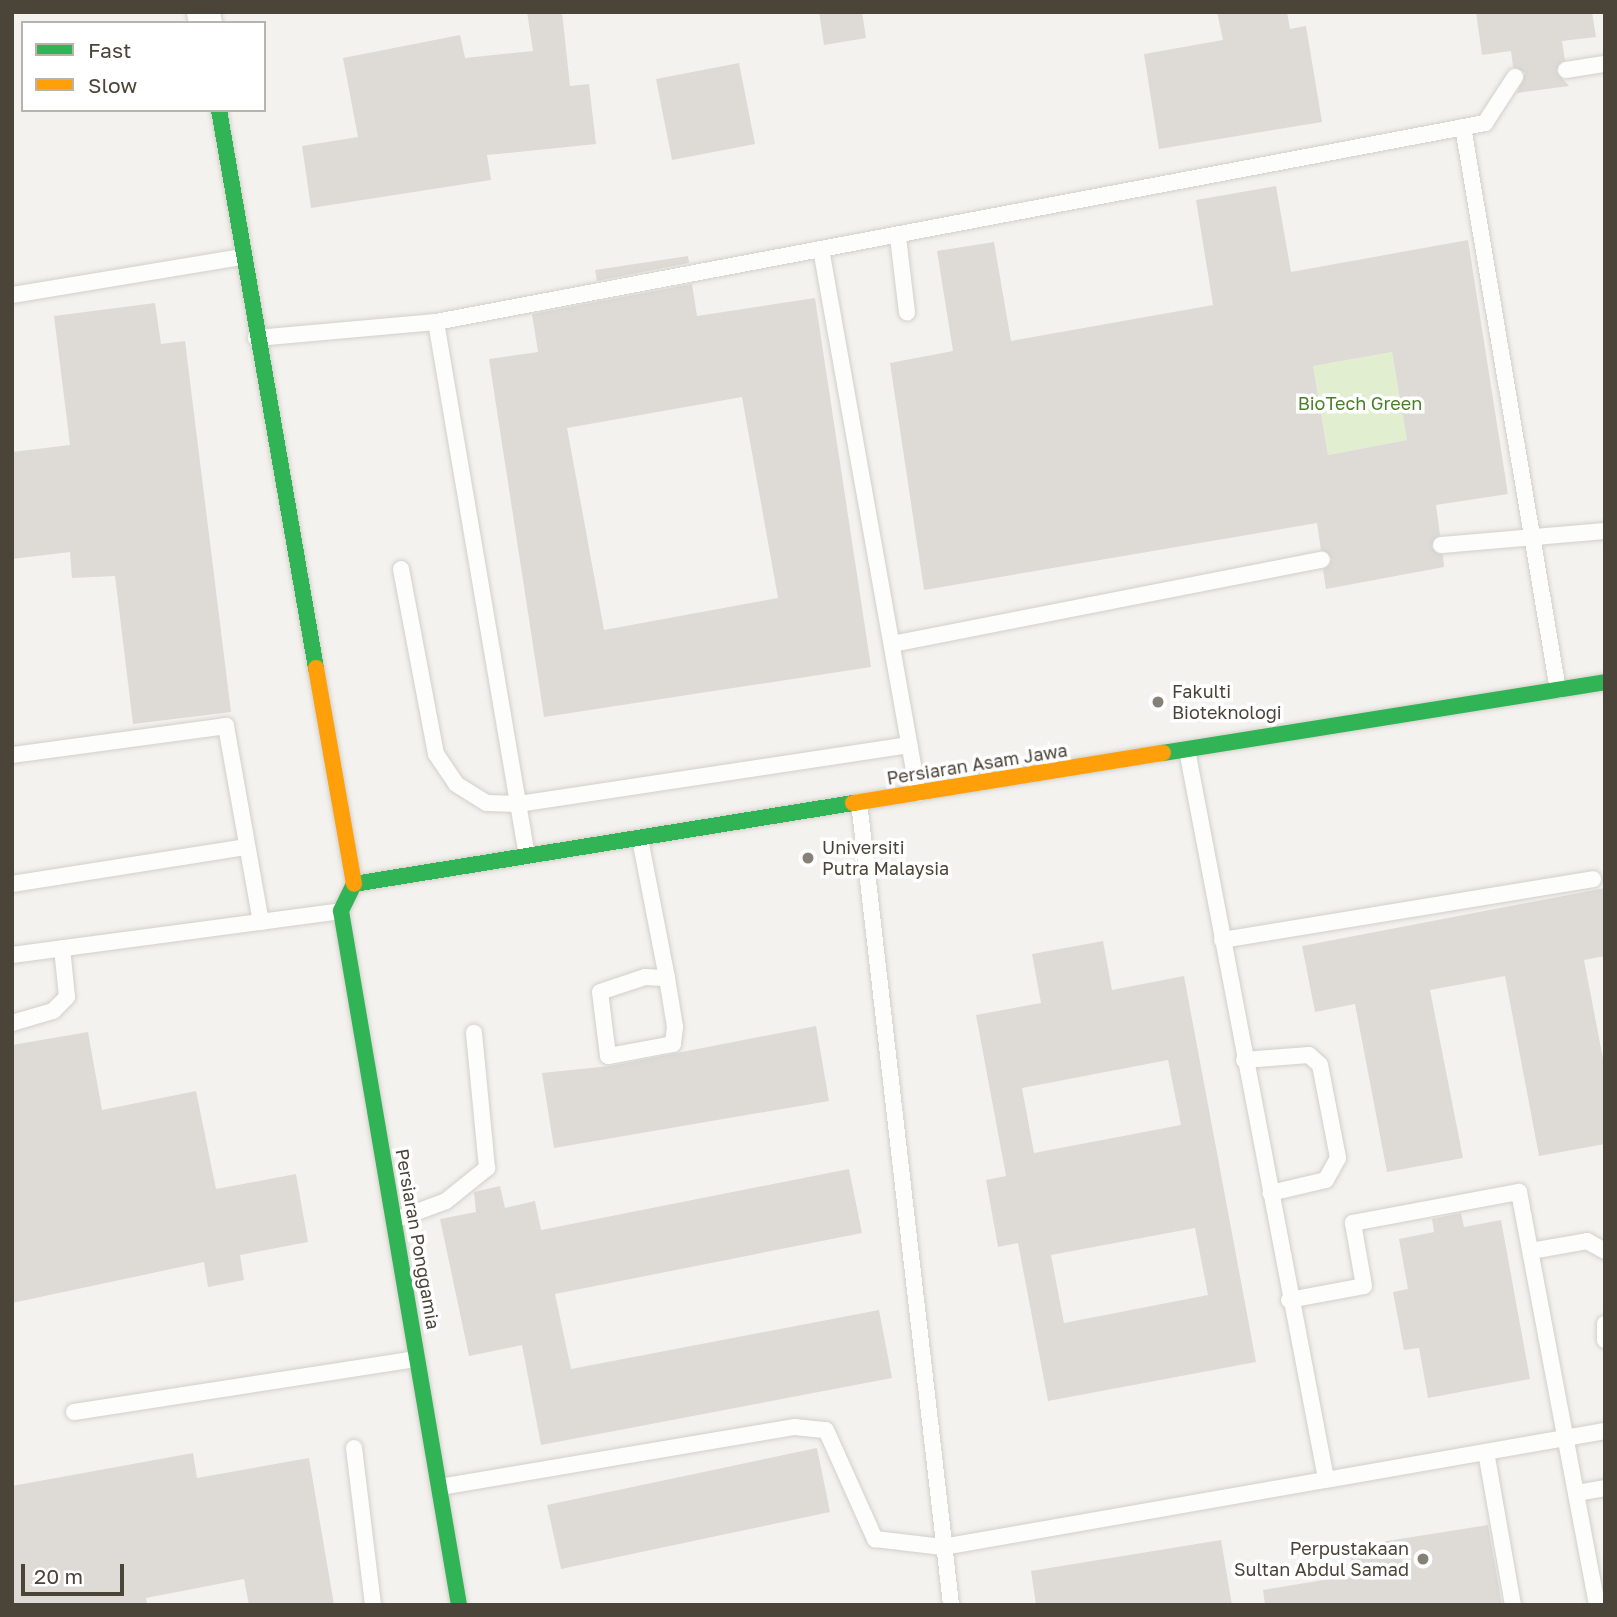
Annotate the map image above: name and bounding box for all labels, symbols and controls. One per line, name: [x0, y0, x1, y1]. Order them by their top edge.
legend: [21, 21, 266, 112]
text: Fast: [88, 37, 131, 63]
text: Slow: [88, 72, 137, 98]
park label: BioTech Green: [1298, 392, 1422, 414]
place label: Fakulti Bioteknologi: [1172, 681, 1282, 724]
marker: Fakulti Bioteknologi: [1150, 694, 1166, 710]
street label: Persiaran Asam Jawa: [885, 739, 1069, 789]
place label: Universiti Putra Malaysia: [822, 837, 949, 880]
marker: Universiti Putra Malaysia: [800, 850, 816, 866]
street label: Persiaran Ponggamia: [391, 1147, 445, 1331]
place label: Perpustakaan Sultan Abdul Samad: [1234, 1538, 1409, 1580]
scale bar: [24, 1550, 128, 1594]
marker: Perpustakaan Sultan Abdul Samad: [1415, 1551, 1431, 1567]
text: 20 m: [34, 1563, 83, 1589]

